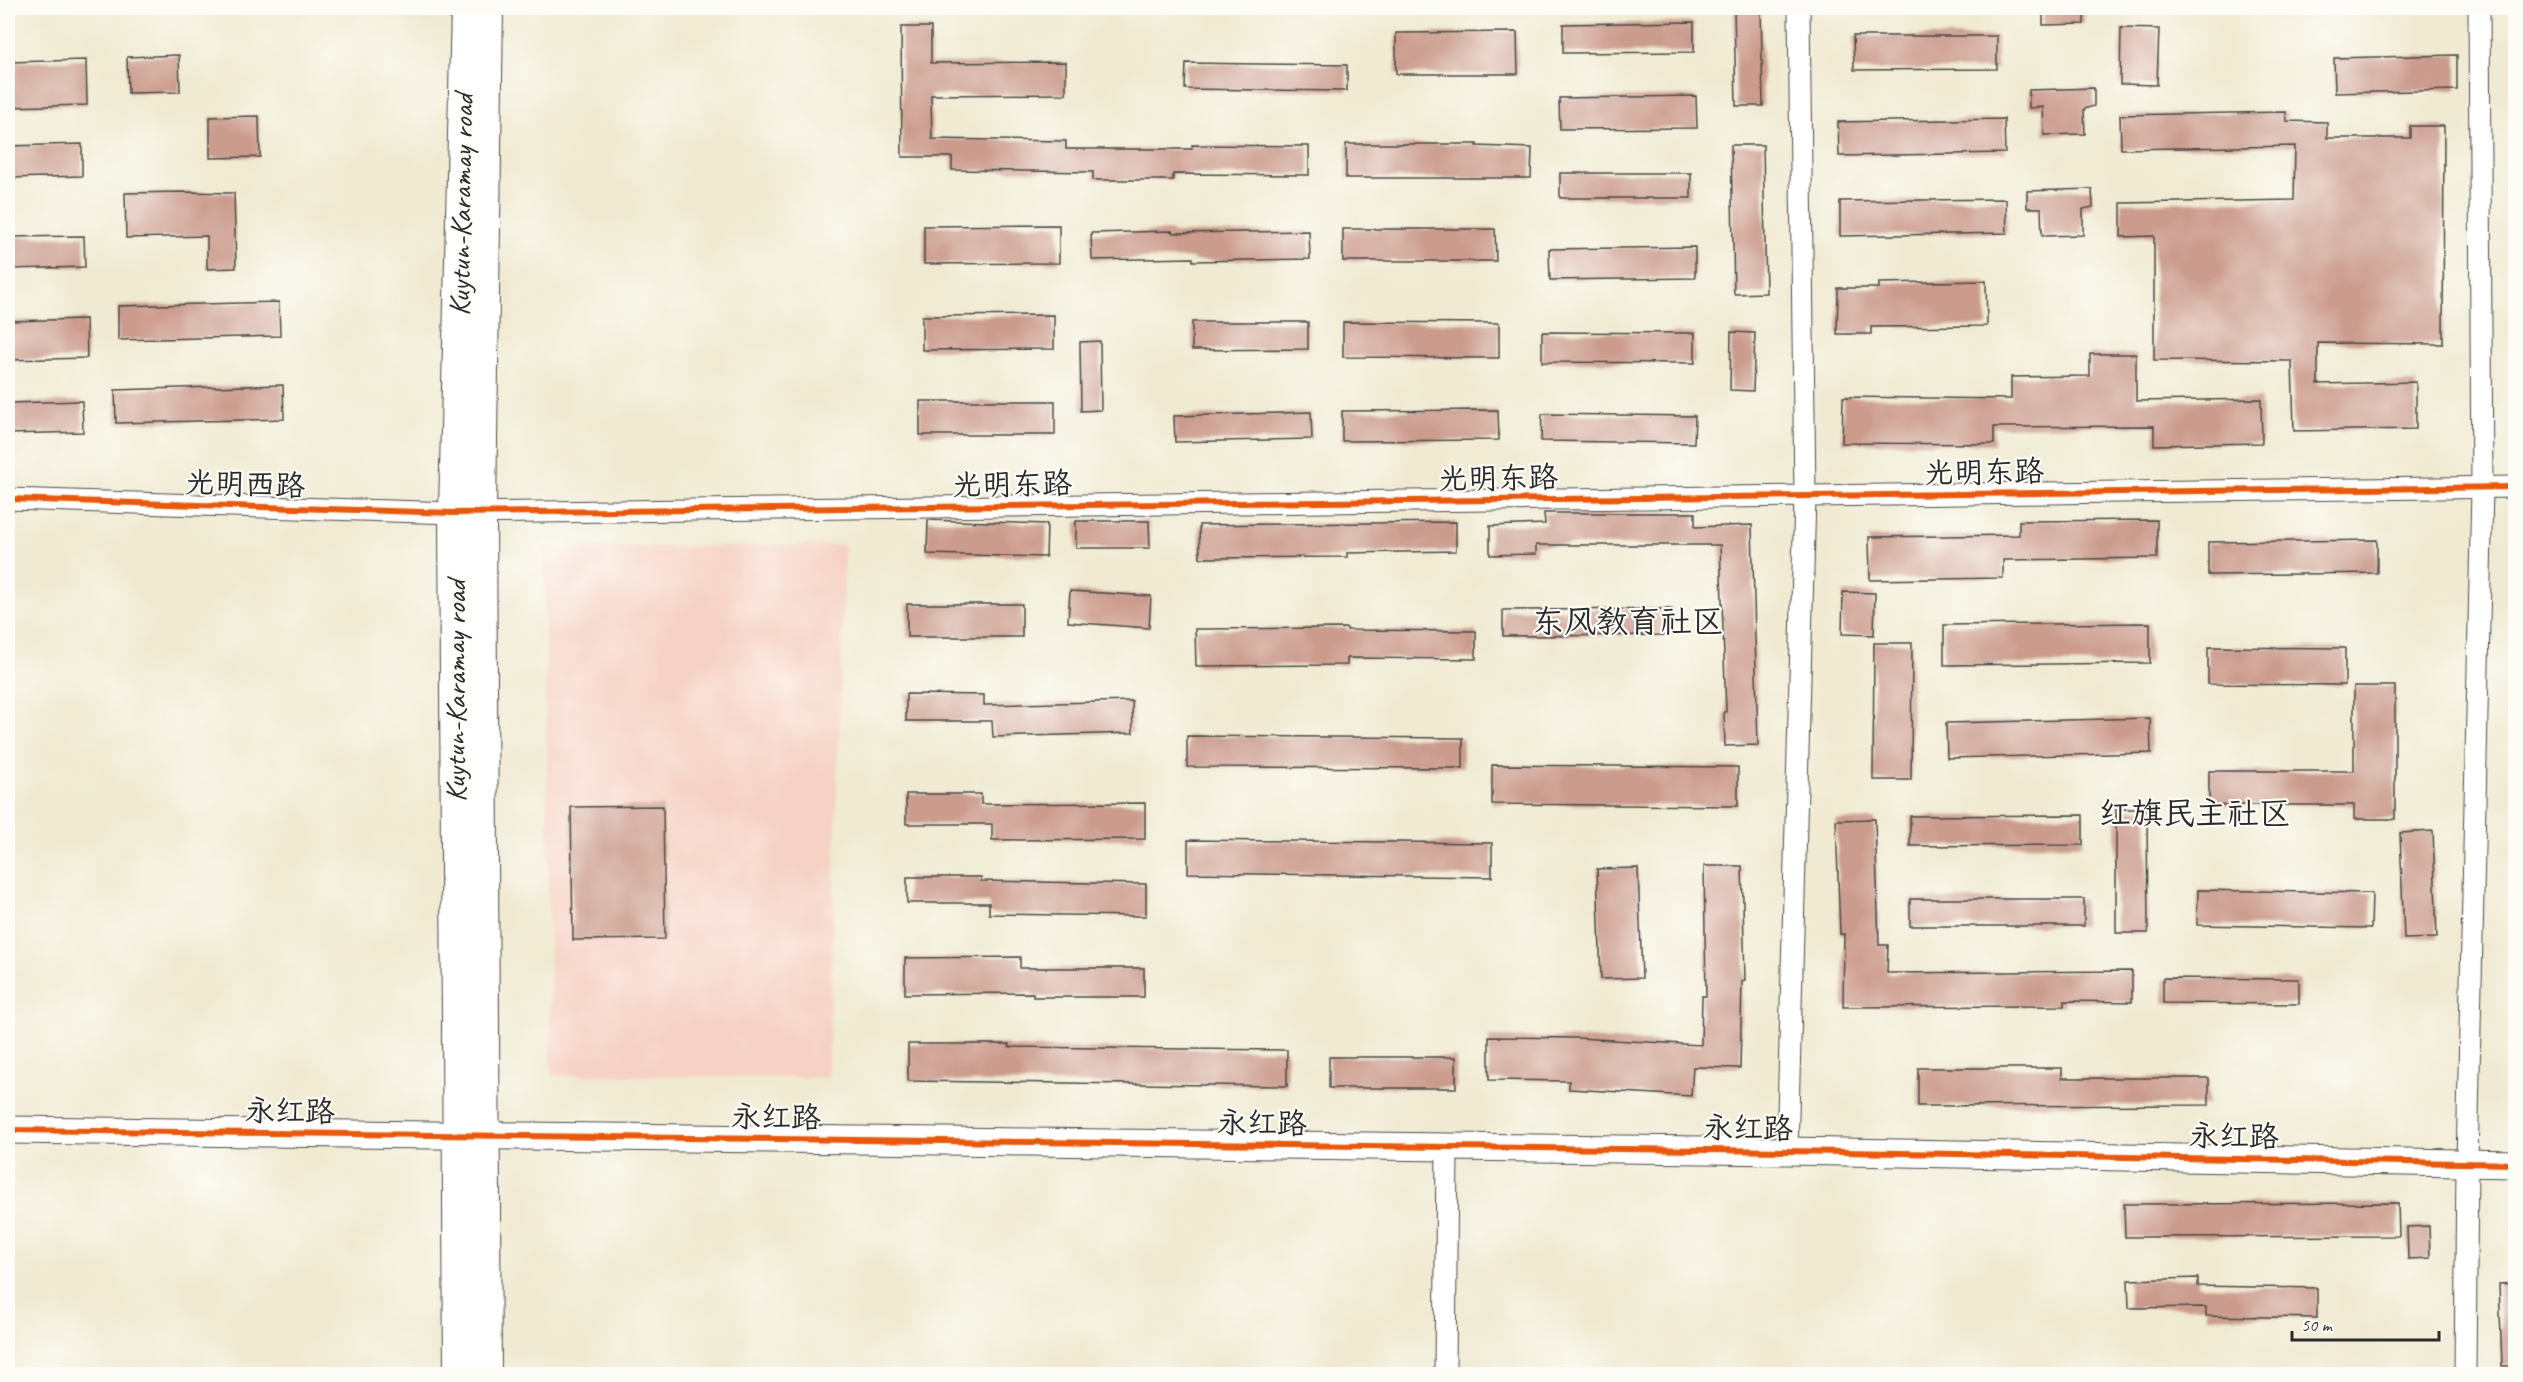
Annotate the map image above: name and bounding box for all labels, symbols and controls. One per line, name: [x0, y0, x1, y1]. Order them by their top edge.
street label: Kuytun-Karamay road: [440, 90, 482, 316]
street label: 光明东路: [1924, 452, 2044, 492]
street label: 光明东路: [1438, 458, 1558, 498]
street label: 光明西路: [184, 463, 306, 505]
street label: 光明东路: [952, 464, 1072, 504]
street label: Kuytun-Karamay road: [436, 576, 474, 802]
district label: 东风教育社区: [1532, 601, 1724, 642]
district label: 红旗民主社区: [2099, 793, 2291, 834]
street label: 永红路: [245, 1091, 335, 1131]
street label: 永红路: [731, 1097, 821, 1137]
street label: 永红路: [1217, 1103, 1307, 1143]
street label: 永红路: [1703, 1108, 1793, 1148]
street label: 永红路: [2189, 1116, 2279, 1156]
scale bar: [2292, 1304, 2439, 1342]
text: 50 m: [2301, 1314, 2334, 1336]

